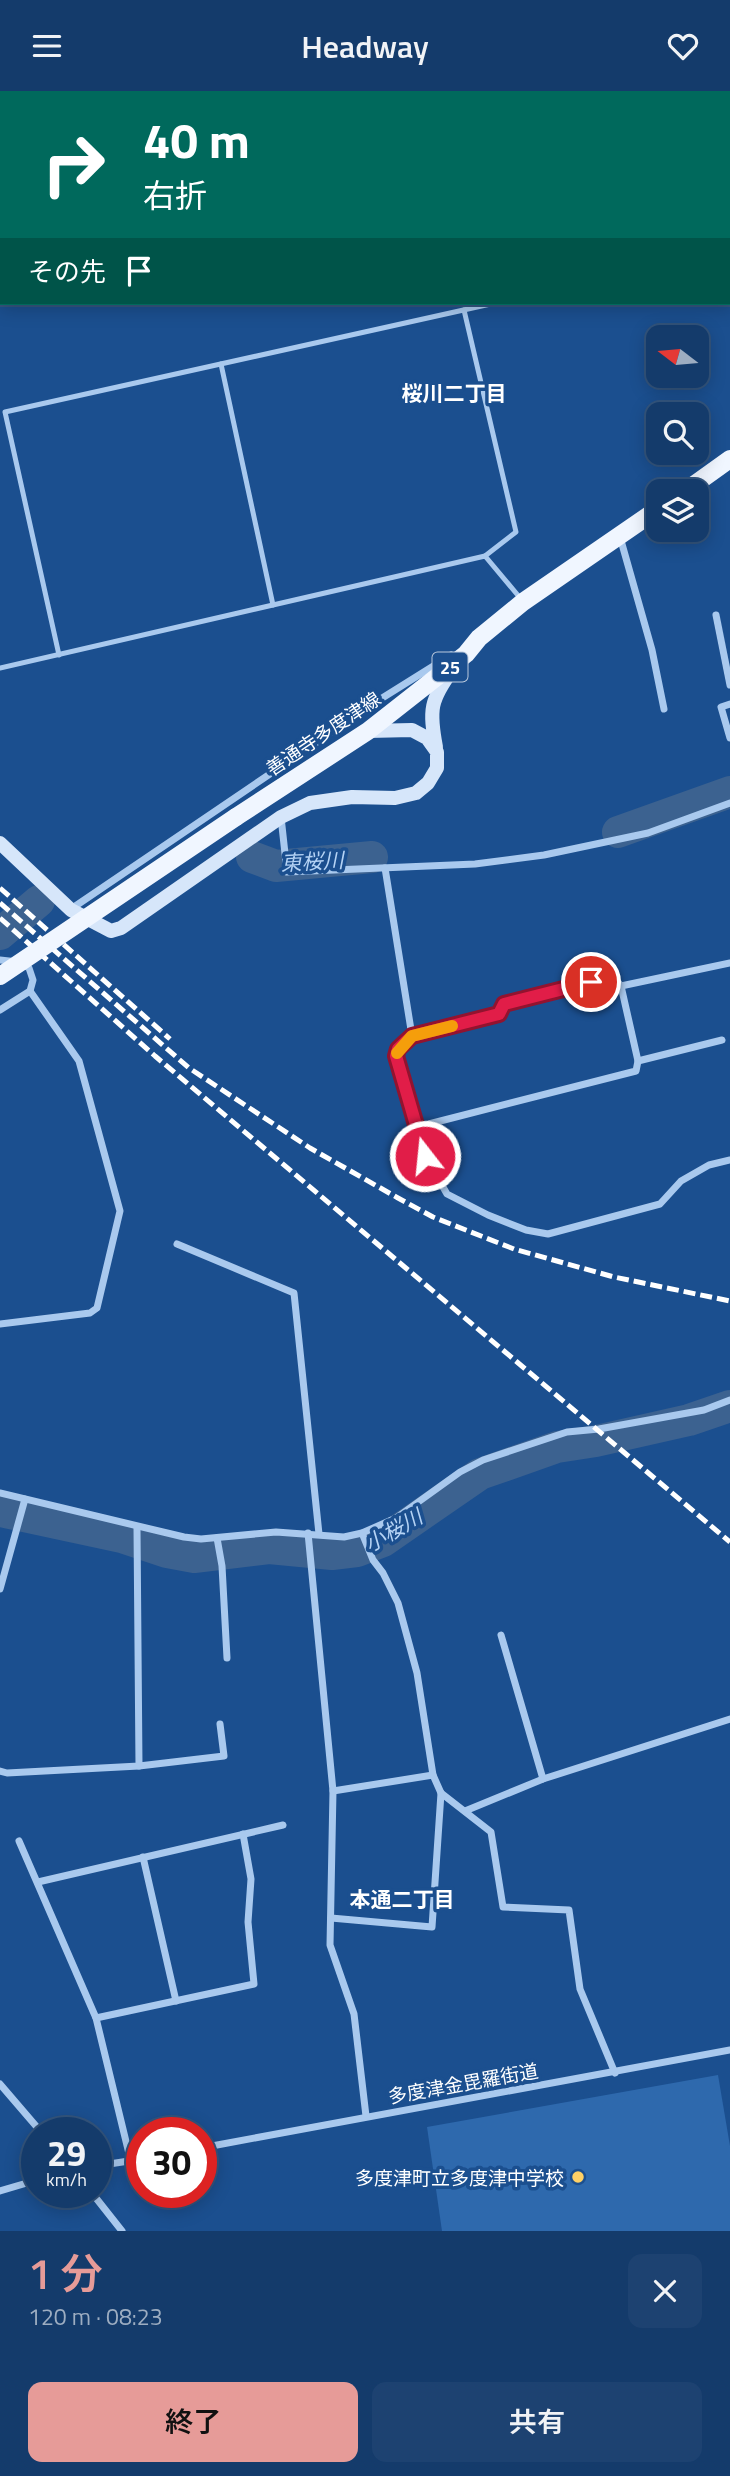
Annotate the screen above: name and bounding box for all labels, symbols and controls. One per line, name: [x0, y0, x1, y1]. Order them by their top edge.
text: Headway: [301, 22, 429, 70]
icon: menu: [28, 27, 66, 65]
icon: heart: [664, 27, 702, 65]
text: 40 m: [143, 102, 250, 177]
icon: right: [28, 119, 119, 210]
text: 右折: [143, 171, 207, 219]
text: その先: [28, 252, 106, 291]
icon: arrive: [120, 252, 158, 290]
north arrow: [646, 325, 709, 389]
map controls: [646, 325, 709, 542]
district label: 桜川二丁目: [402, 377, 507, 409]
button: search: [646, 402, 709, 465]
button: layers: [646, 479, 709, 542]
road number: 25: [433, 653, 468, 681]
street label: 善通寺多度津線: [260, 684, 386, 782]
water label: 東桜川: [280, 843, 346, 879]
pin: [561, 952, 621, 1012]
icon: arrive: [572, 963, 610, 1001]
position arrow: [388, 1119, 462, 1193]
water label: 小桜川: [358, 1499, 430, 1560]
district label: 本通二丁目: [350, 1883, 455, 1915]
street label: 多度津金毘羅街道: [386, 2056, 540, 2110]
speed limit sign: 30: [126, 2117, 217, 2208]
text: 29: [47, 2126, 86, 2180]
place label: 多度津町立多度津中学校: [355, 2163, 564, 2192]
text: km/h: [46, 2166, 87, 2193]
marker: 多度津町立多度津中学校: [570, 2169, 586, 2185]
text: 1 分: [28, 2241, 103, 2305]
button: close: [628, 2254, 702, 2328]
text: 120 m · 08:23: [28, 2299, 163, 2334]
button: 終了: [28, 2382, 358, 2462]
button: 共有: [372, 2382, 702, 2462]

